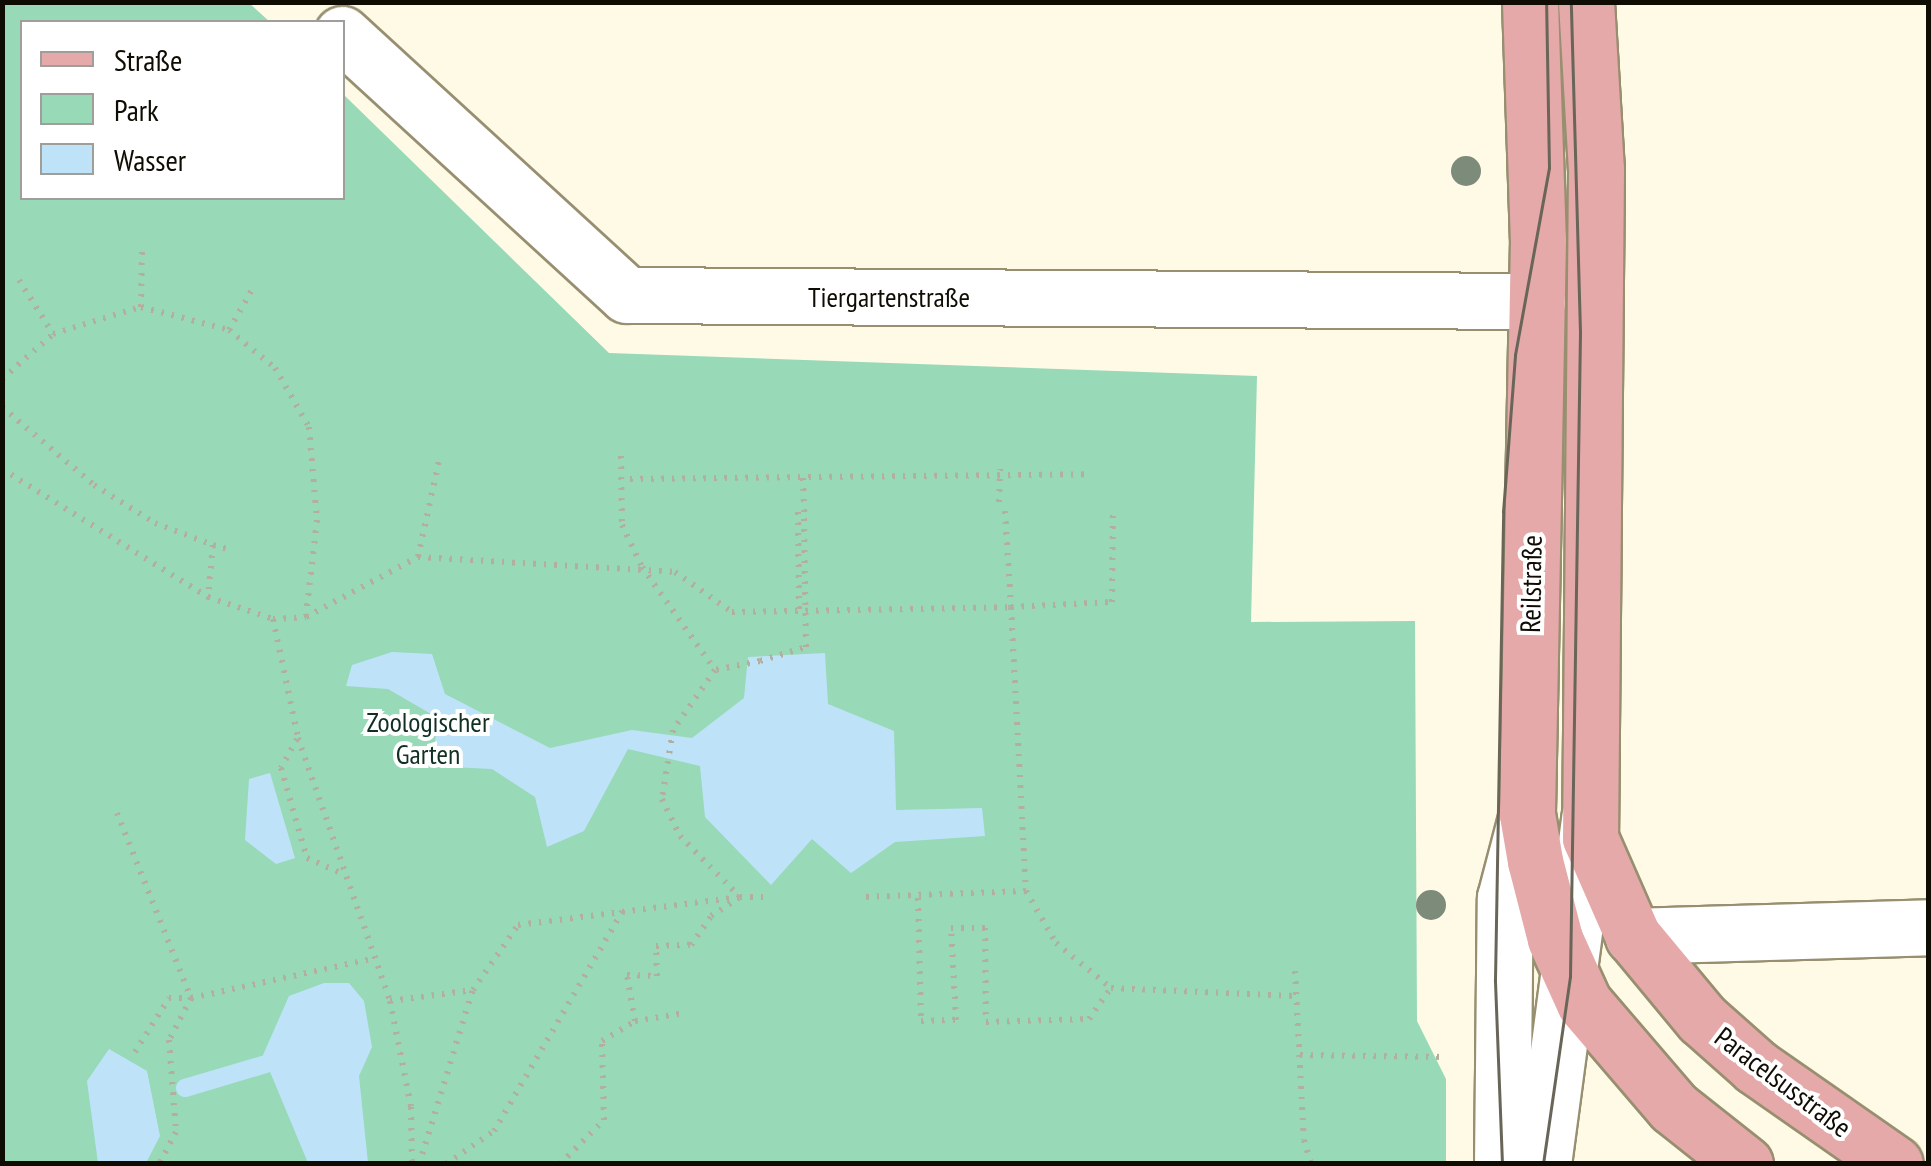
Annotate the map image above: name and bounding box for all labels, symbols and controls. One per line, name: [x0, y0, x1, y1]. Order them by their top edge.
legend: [20, 20, 345, 200]
text: Straße: [114, 40, 182, 79]
text: Park: [114, 90, 159, 129]
text: Wasser: [114, 140, 186, 179]
street label: Tiergartenstraße: [808, 280, 970, 314]
street label: Reilstraße: [1513, 535, 1549, 633]
park label: Zoologischer Garten: [366, 705, 490, 771]
street label: Paracelsusstraße: [1708, 1020, 1858, 1144]

